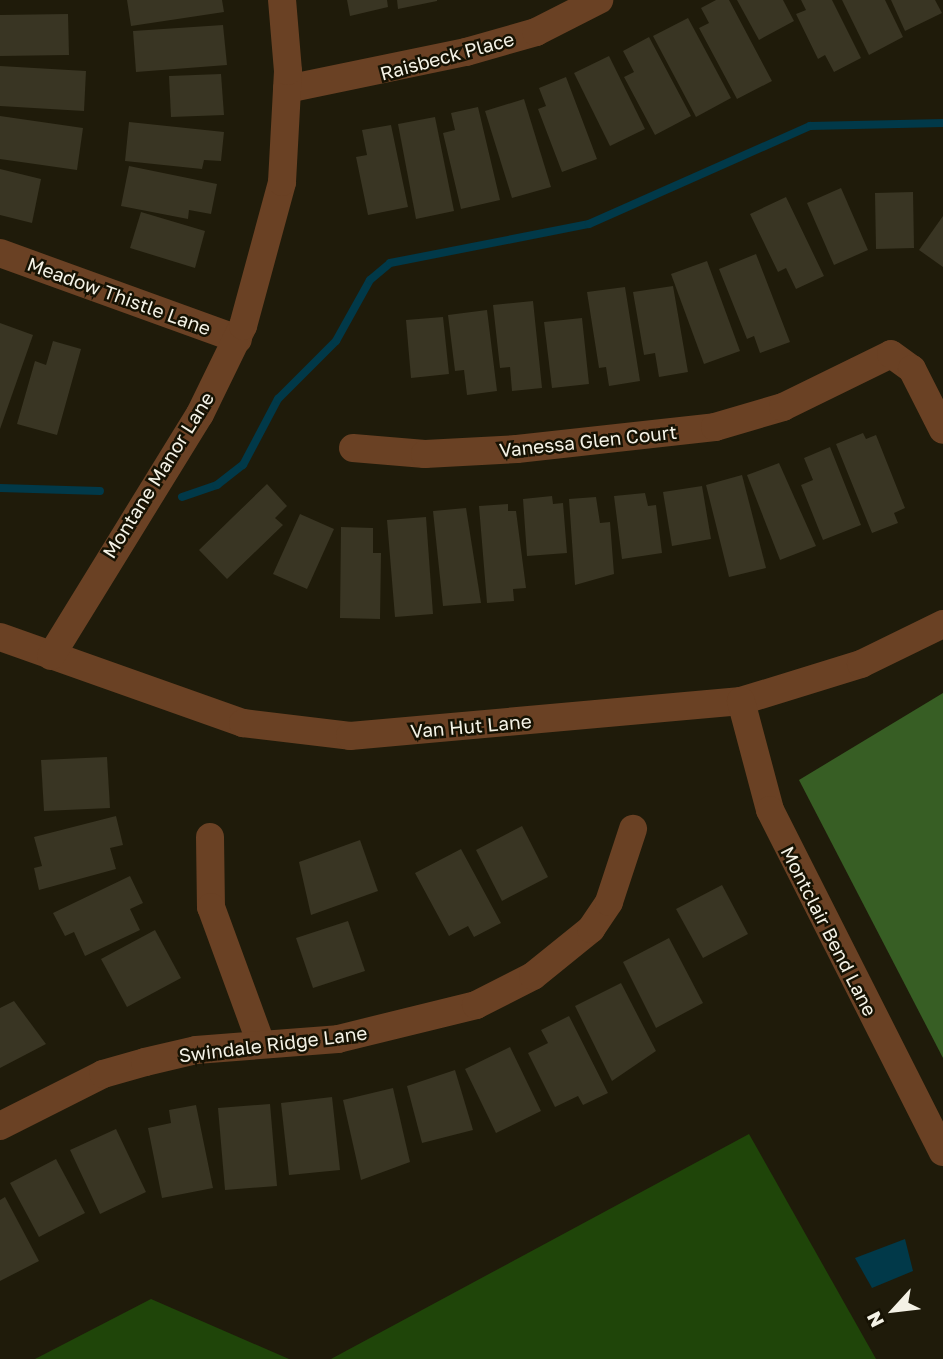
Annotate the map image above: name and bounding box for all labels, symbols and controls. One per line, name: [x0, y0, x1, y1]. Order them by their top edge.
street label: Raisbeck Place: [377, 27, 517, 85]
street label: Meadow Thistle Lane: [24, 252, 214, 340]
street label: Montane Manor Lane: [98, 388, 218, 562]
street label: Vanessa Glen Court: [498, 420, 678, 462]
street label: Van Hut Lane: [409, 709, 533, 743]
street label: Montclair Bend Lane: [776, 842, 882, 1020]
street label: Swindale Ridge Lane: [177, 1021, 369, 1067]
north arrow: [859, 1275, 929, 1345]
text: N: [861, 1308, 888, 1331]

